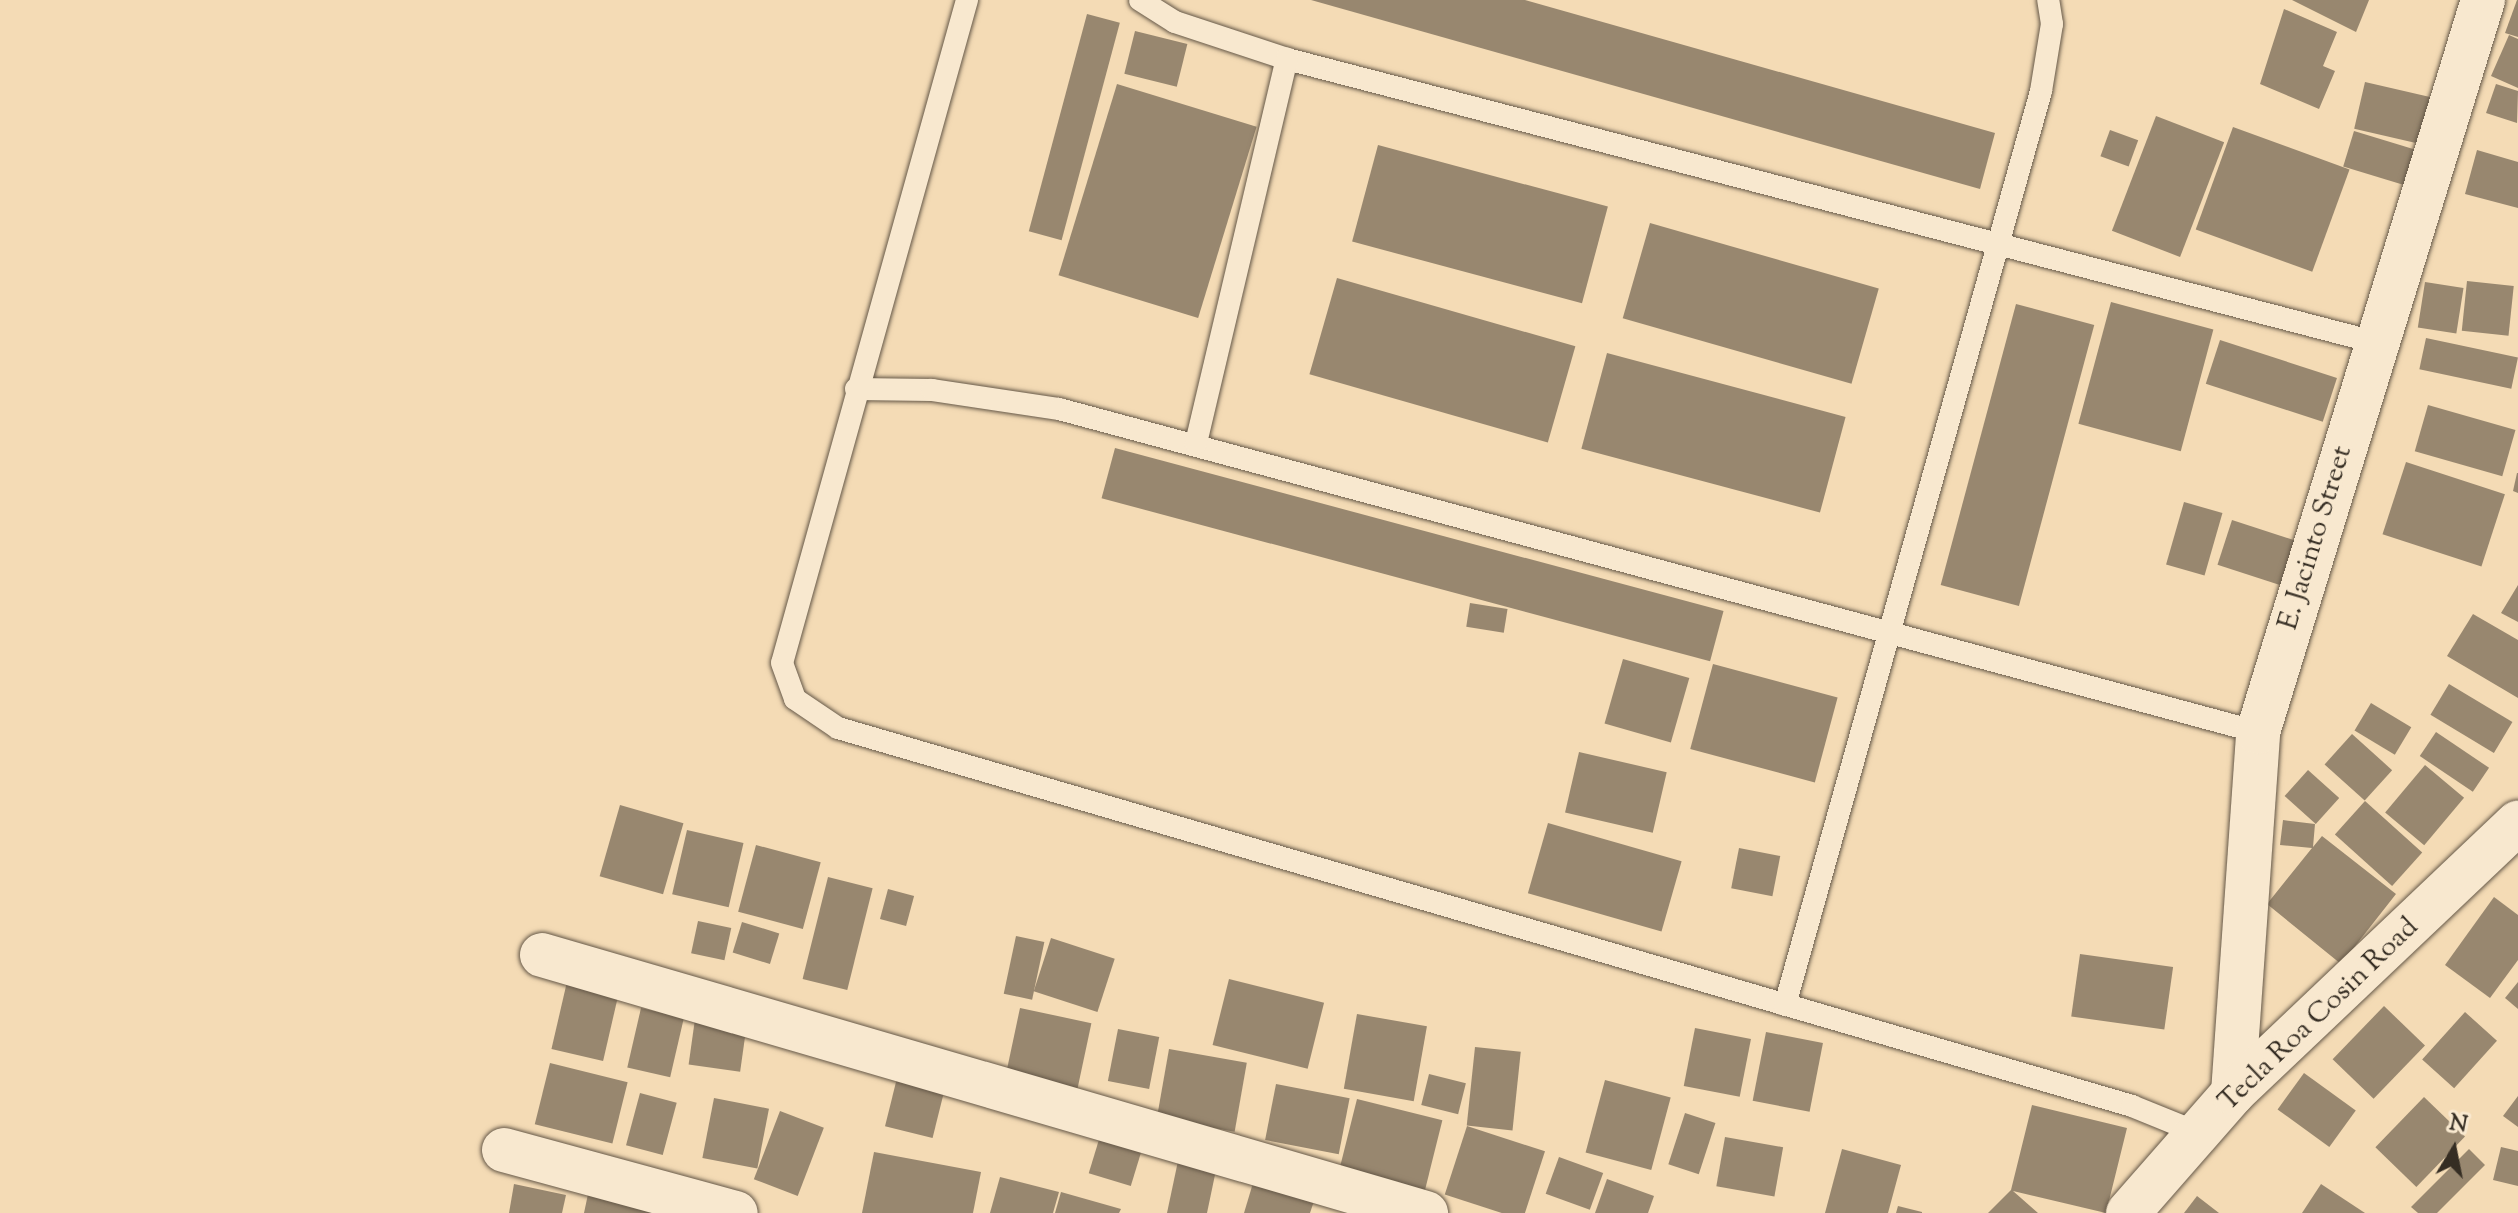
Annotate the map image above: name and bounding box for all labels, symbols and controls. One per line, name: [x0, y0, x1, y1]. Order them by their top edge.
street label: E. Jacinto Street: [2272, 442, 2360, 634]
street label: Tecla Roa Cosin Road: [2212, 911, 2426, 1119]
text: N: [2447, 1108, 2470, 1143]
north arrow: [2414, 1109, 2494, 1189]

